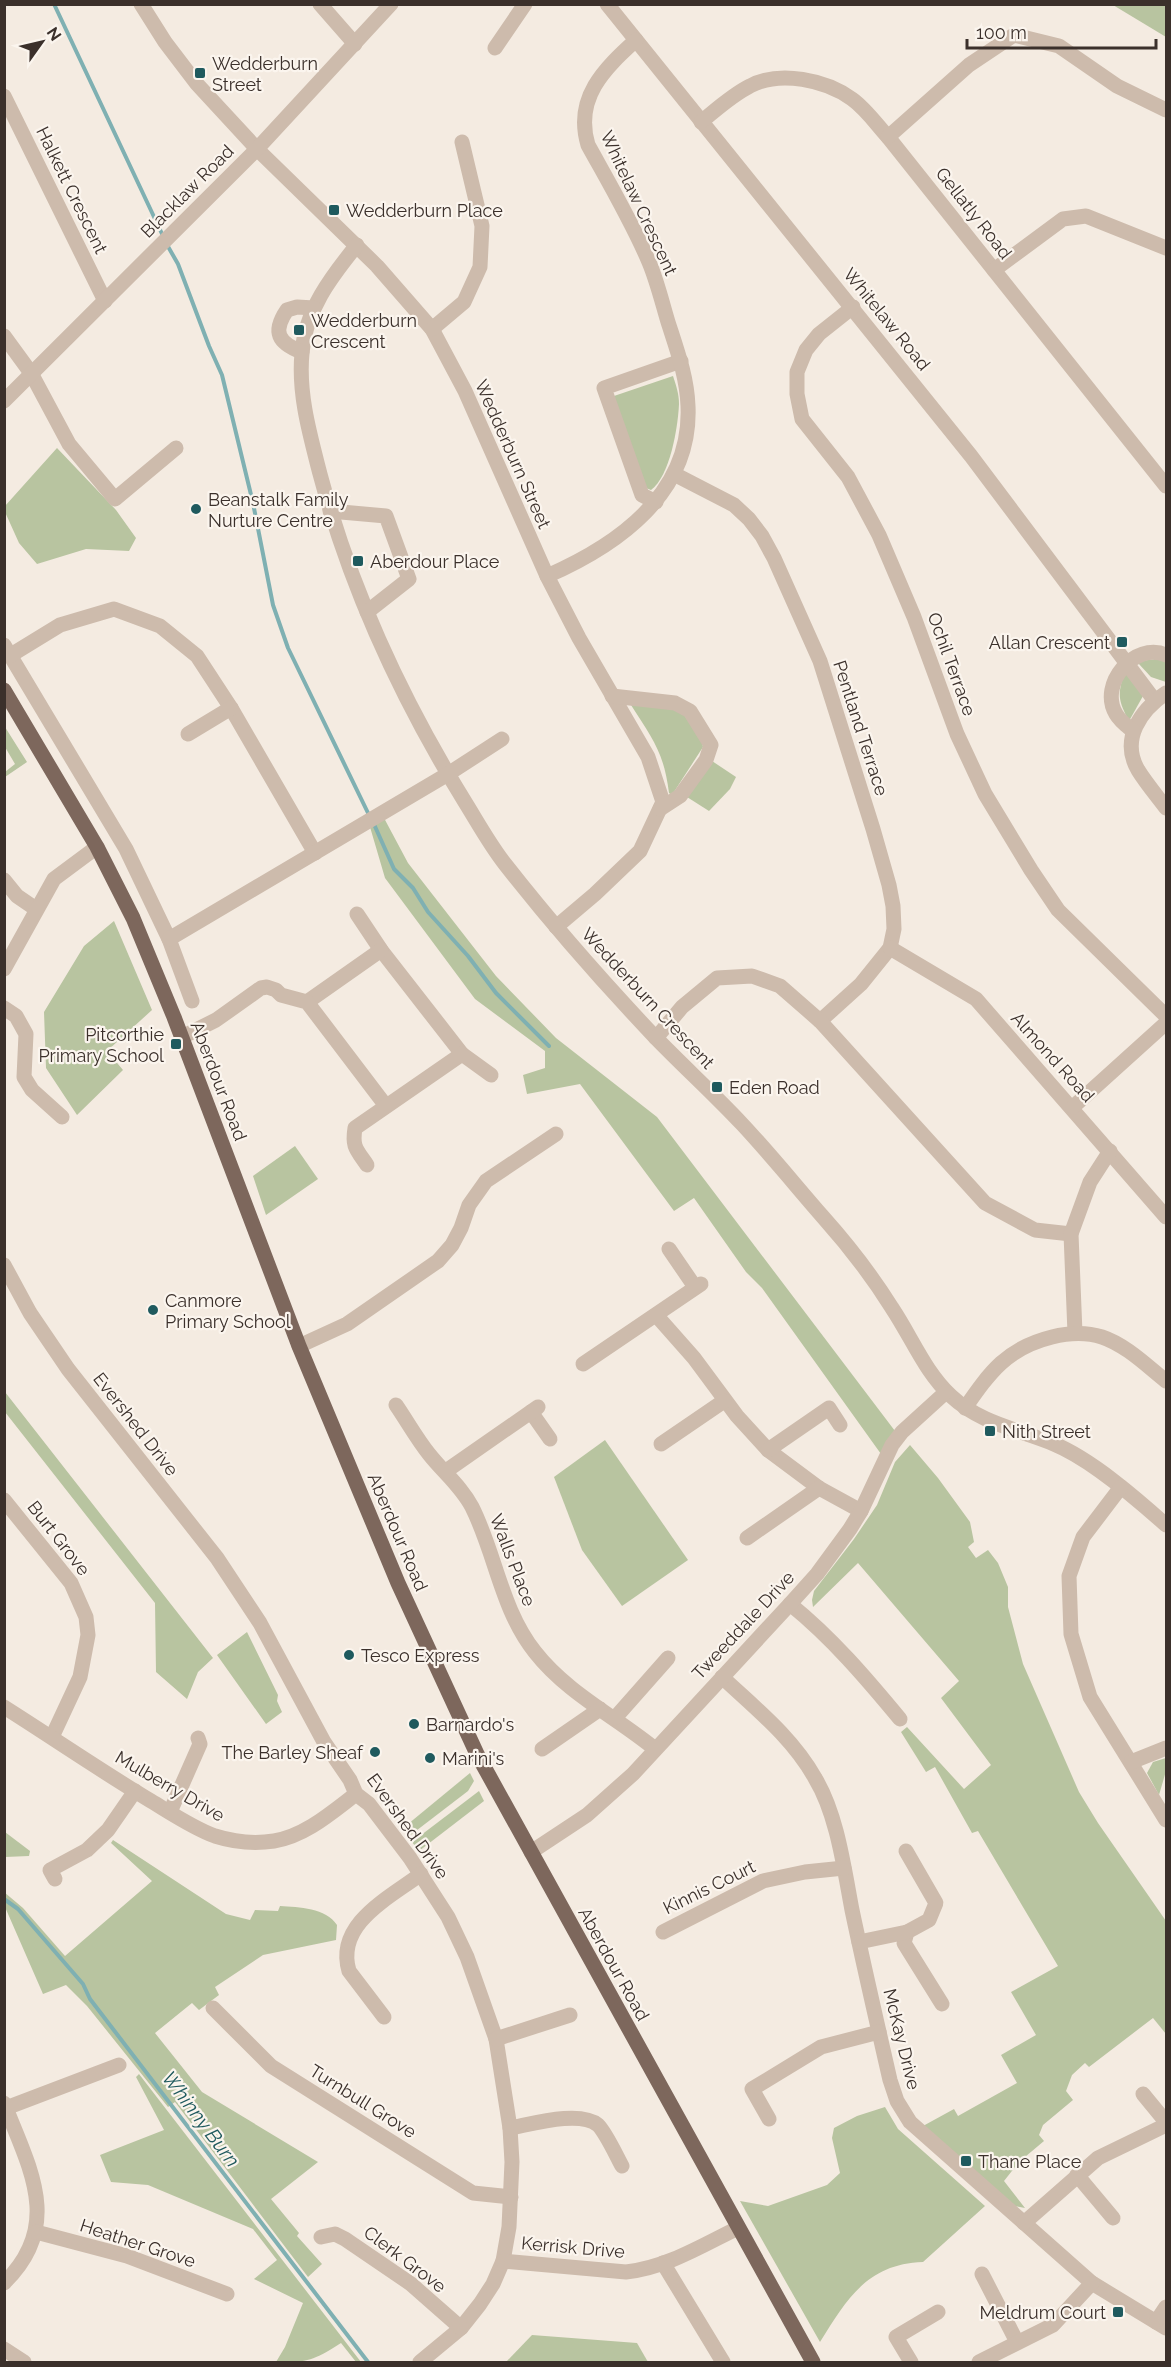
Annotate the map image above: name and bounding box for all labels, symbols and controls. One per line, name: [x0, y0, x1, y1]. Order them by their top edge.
north arrow: [12, 12, 72, 72]
scale bar: [967, 12, 1156, 50]
text: 100 m: [976, 22, 1027, 43]
text: N: [43, 24, 65, 44]
place label: Wedderburn Street: [212, 53, 318, 95]
marker: Wedderburn Street: [193, 66, 207, 80]
street label: Halkett Crescent: [32, 123, 112, 257]
street label: Whitelaw Crescent: [596, 127, 682, 279]
street label: Blacklaw Road: [136, 140, 238, 242]
street label: Gellatly Road: [932, 163, 1016, 263]
place label: Wedderburn Place: [346, 200, 503, 221]
marker: Wedderburn Place: [327, 203, 341, 217]
street label: Whitelaw Road: [839, 263, 935, 375]
place label: Wedderburn Crescent: [311, 310, 417, 352]
marker: Wedderburn Crescent: [292, 323, 306, 337]
street label: Wedderburn Street: [471, 376, 555, 532]
place label: Beanstalk Family Nurture Centre: [208, 489, 349, 531]
marker: Beanstalk Family Nurture Centre: [189, 502, 203, 516]
place label: Aberdour Place: [370, 551, 500, 572]
marker: Aberdour Place: [351, 554, 365, 568]
street label: Ochil Terrace: [924, 609, 981, 719]
place label: Allan Crescent: [989, 632, 1110, 653]
marker: Allan Crescent: [1115, 635, 1129, 649]
street label: Pentland Terrace: [829, 658, 893, 799]
street label: Wedderburn Crescent: [577, 923, 719, 1073]
street label: Almond Road: [1007, 1008, 1099, 1106]
street label: Aberdour Road: [187, 1018, 251, 1144]
place label: Pitcorthie Primary School: [38, 1024, 164, 1066]
marker: Pitcorthie Primary School: [169, 1037, 183, 1051]
place label: Eden Road: [729, 1077, 820, 1098]
marker: Eden Road: [710, 1080, 724, 1094]
place label: Canmore Primary School: [165, 1290, 291, 1332]
marker: Canmore Primary School: [146, 1303, 160, 1317]
street label: Evershed Drive: [89, 1368, 183, 1480]
place label: Nith Street: [1002, 1421, 1091, 1442]
marker: Nith Street: [983, 1424, 997, 1438]
street label: Aberdour Road: [364, 1470, 432, 1594]
street label: Burt Grove: [23, 1497, 95, 1580]
street label: Walls Place: [486, 1511, 540, 1609]
street label: Tweeddale Drive: [688, 1566, 799, 1683]
place label: Tesco Express: [361, 1645, 480, 1666]
marker: Tesco Express: [342, 1648, 356, 1662]
place label: Barnardo's: [426, 1714, 514, 1735]
marker: Barnardo's: [407, 1717, 421, 1731]
place label: The Barley Sheaf: [222, 1742, 364, 1763]
marker: The Barley Sheaf: [368, 1745, 382, 1759]
street label: Mulberry Drive: [112, 1746, 229, 1826]
place label: Marini's: [442, 1748, 505, 1769]
marker: Marini's: [423, 1751, 437, 1765]
street label: Evershed Drive: [363, 1769, 454, 1883]
street label: Kinnis Court: [660, 1856, 758, 1918]
street label: Aberdour Road: [574, 1904, 654, 2024]
street label: McKay Drive: [879, 1986, 925, 2092]
street label: Turnbull Grove: [306, 2060, 421, 2142]
water label: Whinny Burn: [157, 2066, 245, 2172]
place label: Thane Place: [978, 2151, 1082, 2172]
marker: Thane Place: [959, 2154, 973, 2168]
street label: Heather Grove: [78, 2214, 199, 2272]
street label: Clerk Grove: [360, 2221, 451, 2297]
street label: Kerrisk Drive: [520, 2232, 626, 2262]
place label: Meldrum Court: [979, 2302, 1106, 2323]
marker: Meldrum Court: [1111, 2305, 1125, 2319]

